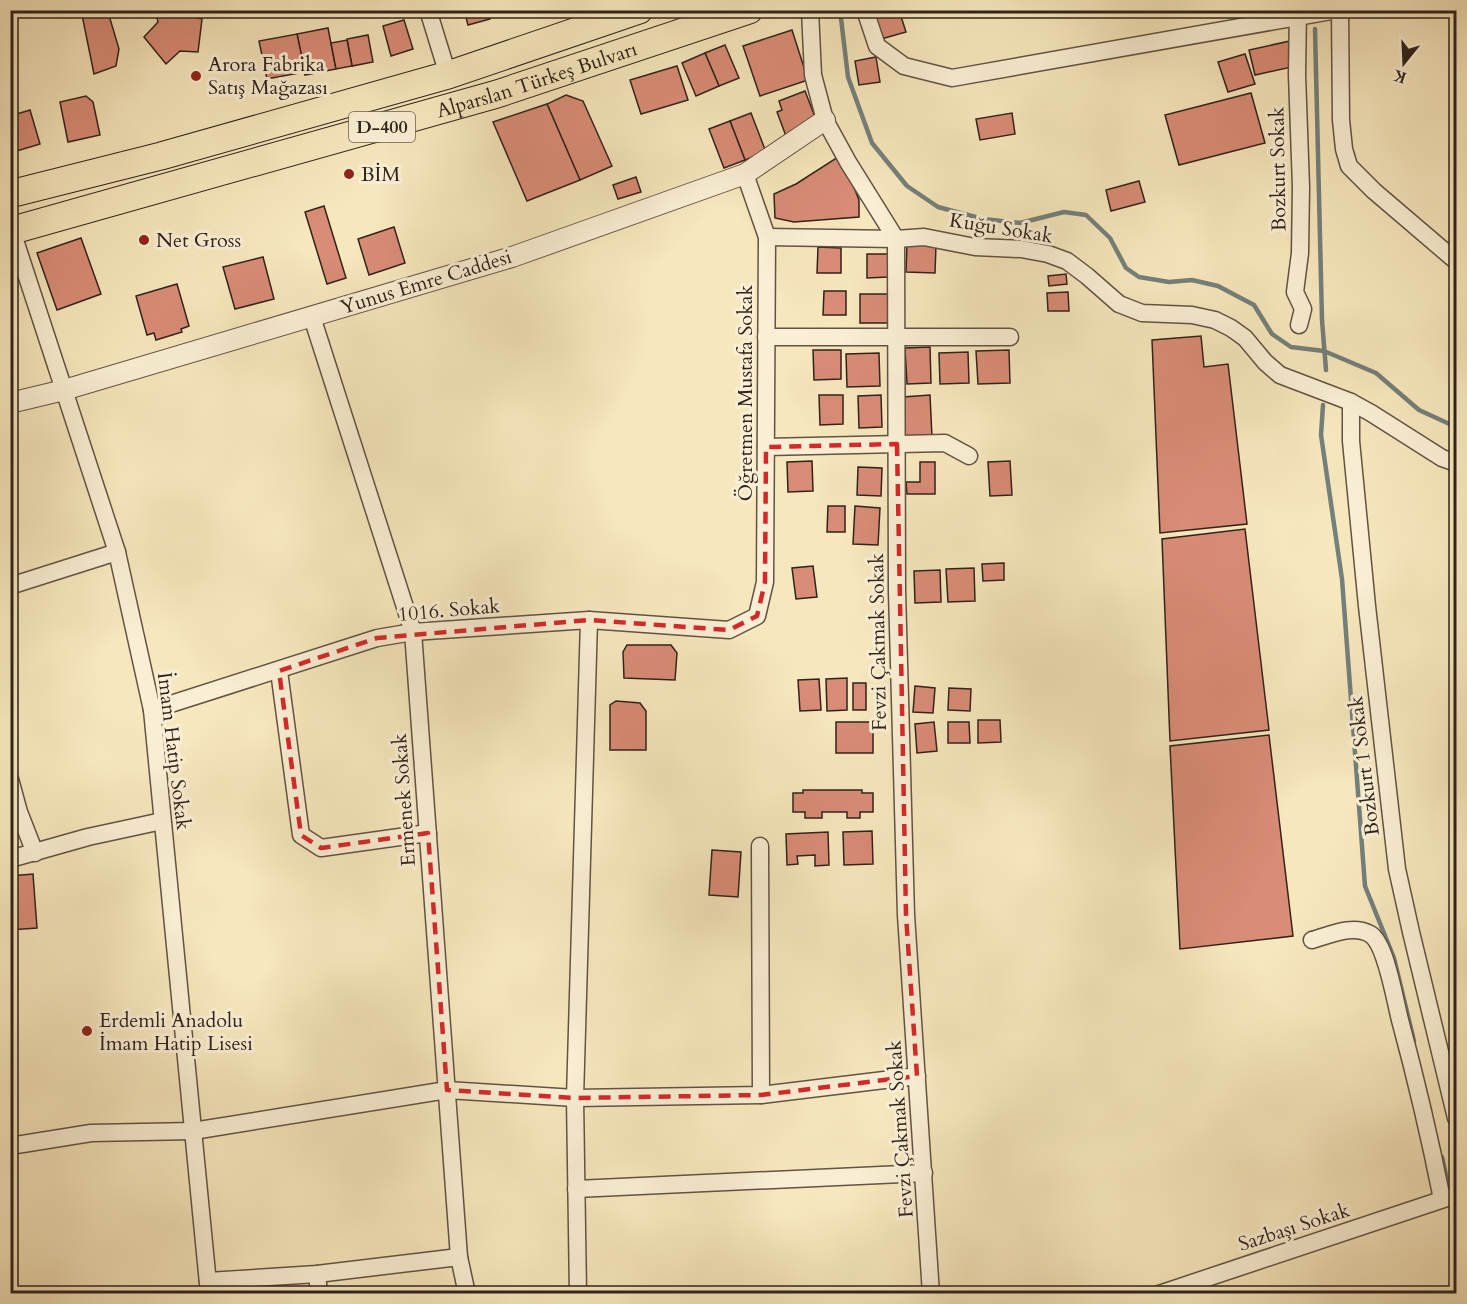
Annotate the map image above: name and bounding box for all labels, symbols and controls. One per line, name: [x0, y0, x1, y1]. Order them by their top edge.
north arrow: [1374, 33, 1434, 93]
street label: Alparslan Türkeş Bulvarı: [433, 35, 641, 124]
place label: Arora Fabrika Satış Mağazası: [208, 51, 328, 101]
text: K: [1390, 64, 1409, 89]
marker: Arora Fabrika Satış Mağazası: [189, 69, 203, 83]
street label: Bozkurt Sokak: [1263, 106, 1293, 232]
road number: D-400: [349, 112, 415, 142]
place label: BİM: [361, 161, 400, 188]
marker: BİM: [342, 167, 356, 181]
street label: Kuğu Sokak: [947, 207, 1055, 250]
place label: Net Gross: [156, 227, 241, 254]
marker: Net Gross: [137, 233, 151, 247]
street label: Yunus Emre Caddesi: [337, 243, 515, 321]
street label: Öğretmen Mustafa Sokak: [732, 285, 759, 501]
street label: Fevzi Çakmak Sokak: [863, 553, 893, 731]
street label: 1016. Sokak: [397, 592, 501, 628]
street label: İmam Hatip Sokak: [151, 671, 197, 832]
street label: Bozkurt 1 Sokak: [1342, 694, 1386, 837]
street label: Ermenek Sokak: [386, 732, 422, 867]
place label: Erdemli Anadolu İmam Hatip Lisesi: [99, 1007, 253, 1057]
marker: Erdemli Anadolu İmam Hatip Lisesi: [80, 1024, 94, 1038]
street label: Fevzi Çakmak Sokak: [880, 1039, 920, 1219]
street label: Sazbaşı Sokak: [1235, 1196, 1353, 1258]

